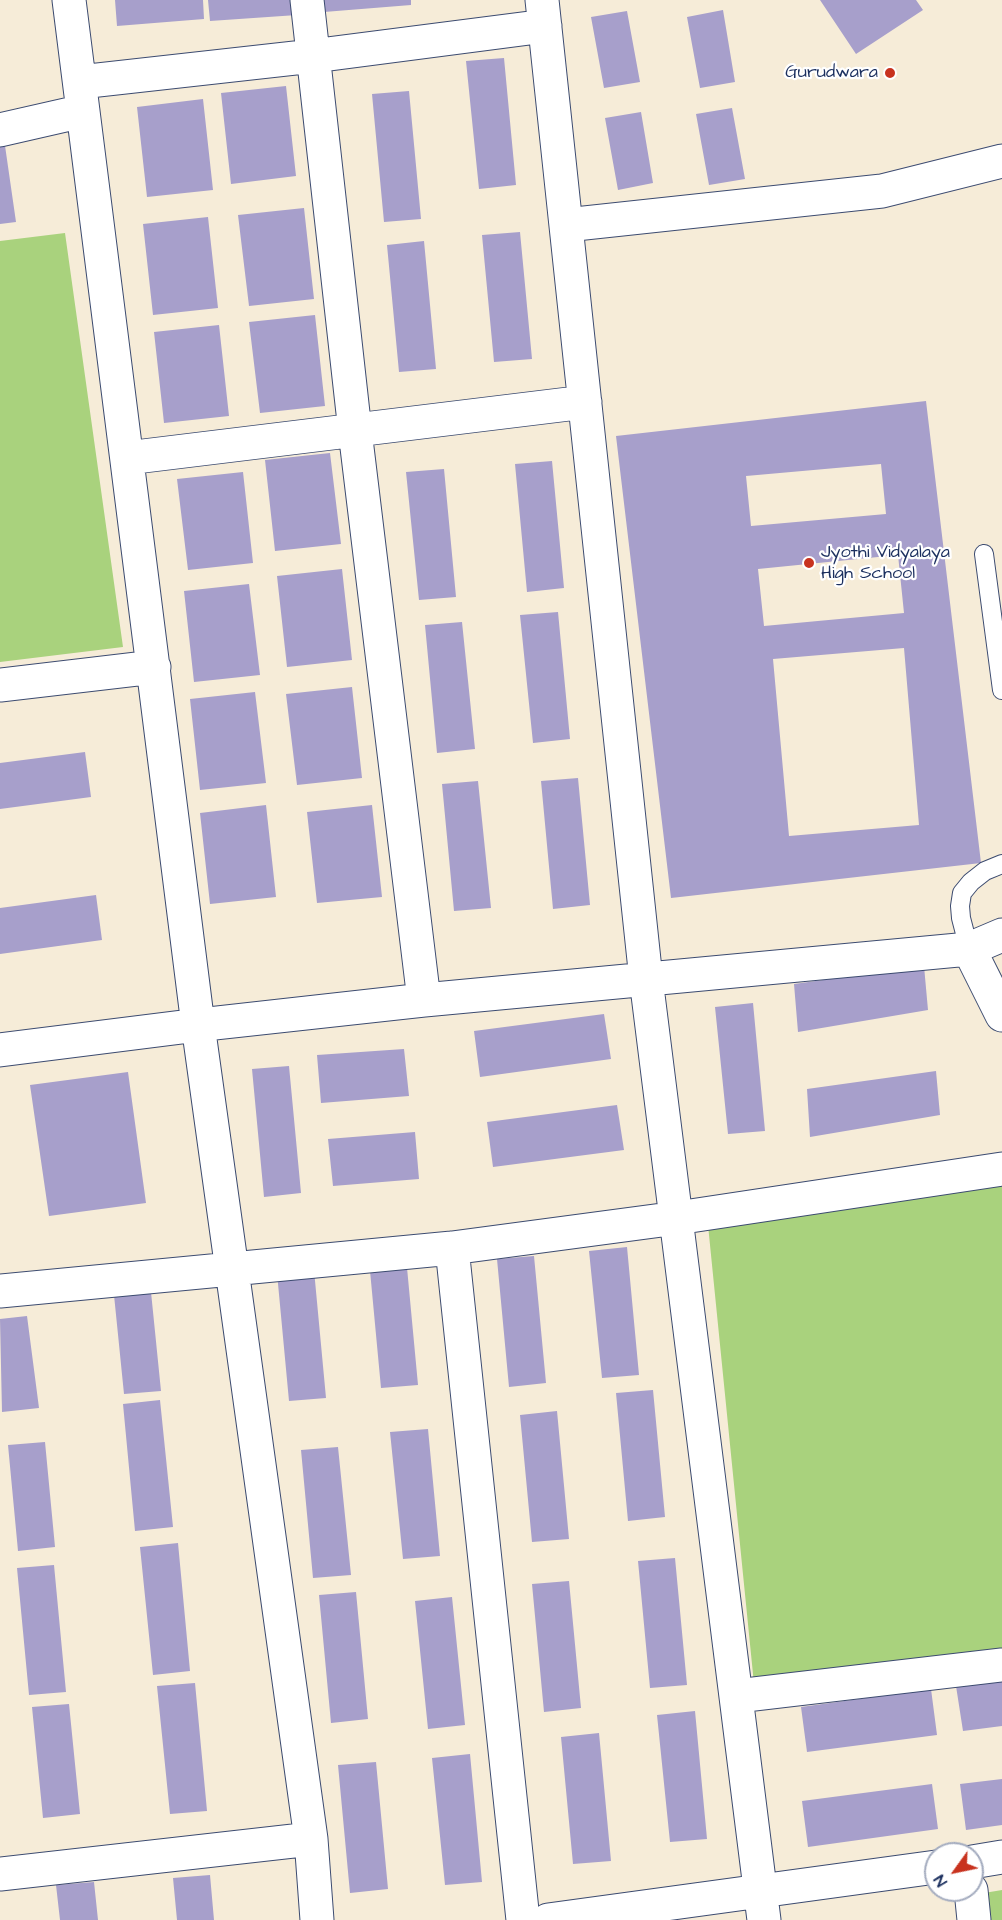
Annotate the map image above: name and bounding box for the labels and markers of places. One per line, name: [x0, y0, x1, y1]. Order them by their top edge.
place label: Gurudwara: [785, 62, 878, 84]
marker: Gurudwara: [883, 66, 897, 80]
place label: Jyothi Vidyalaya High School: [821, 542, 950, 584]
marker: Jyothi Vidyalaya High School: [802, 556, 816, 570]

